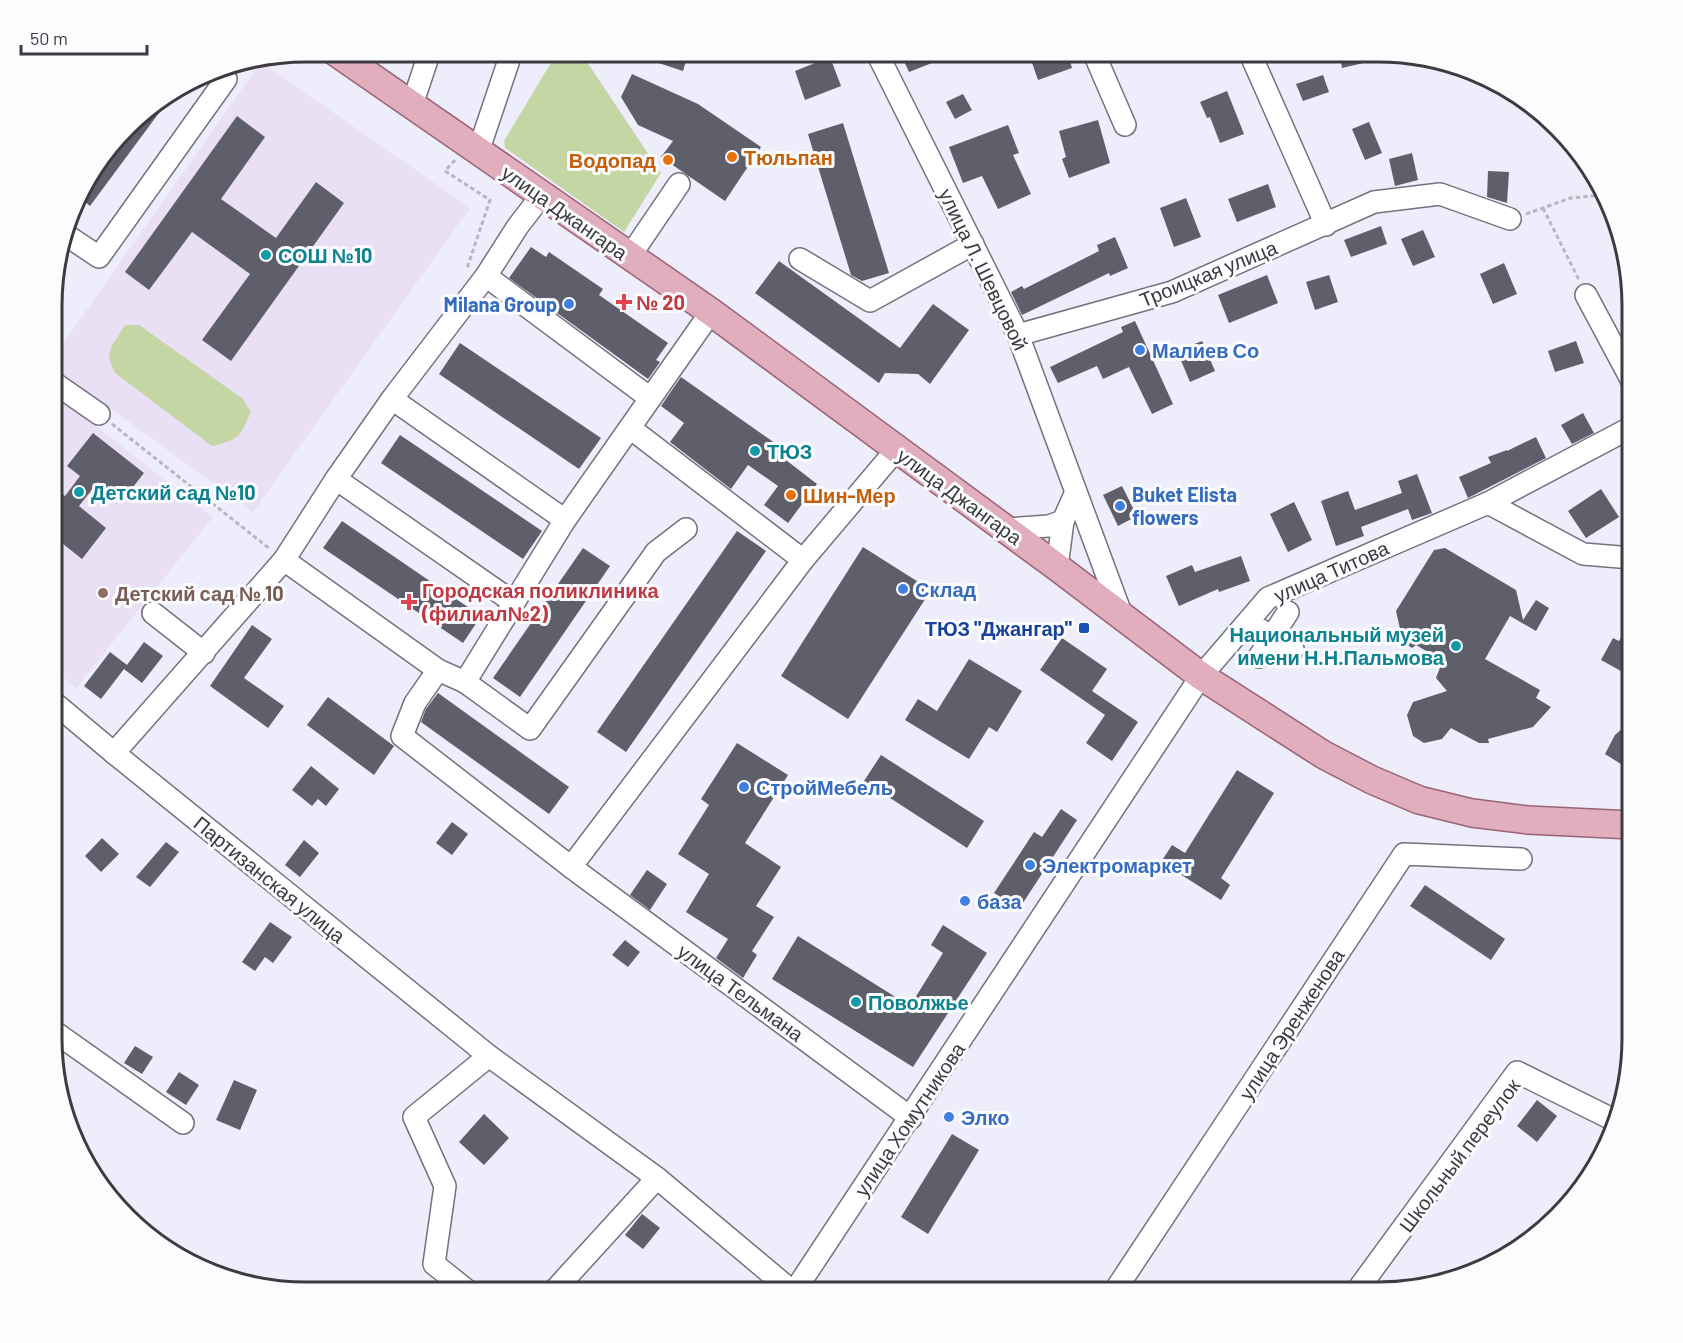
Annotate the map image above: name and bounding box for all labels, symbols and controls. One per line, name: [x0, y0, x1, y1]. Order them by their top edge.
scale bar: [21, 18, 147, 56]
text: 50 m: [30, 27, 68, 49]
place label: Тюльпан: [744, 145, 833, 169]
place label: Водопад: [569, 148, 656, 172]
marker: Тюльпан: [725, 150, 739, 164]
marker: Водопад: [661, 153, 675, 167]
street label: улица Джангара: [497, 160, 633, 265]
street label: улица Л. Шевцовой: [934, 184, 1034, 354]
street label: Троицкая улица: [1136, 234, 1281, 311]
place label: СОШ №10: [278, 243, 372, 267]
marker: СОШ №10: [259, 248, 273, 262]
place label: № 20: [636, 290, 685, 314]
place label: Milana Group: [444, 292, 557, 316]
marker: № 20: [617, 295, 631, 309]
marker: Milana Group: [562, 297, 576, 311]
place label: Малиев Со: [1152, 338, 1259, 362]
marker: Малиев Со: [1133, 343, 1147, 357]
place label: ТЮЗ: [767, 439, 812, 463]
street label: улица Джангара: [893, 443, 1028, 550]
marker: ТЮЗ: [748, 444, 762, 458]
place label: Детский сад №10: [91, 480, 256, 504]
place label: Buket Elista flowers: [1132, 482, 1237, 529]
place label: Шин-Мер: [803, 483, 896, 507]
marker: Детский сад №10: [72, 485, 86, 499]
marker: Шин-Мер: [784, 488, 798, 502]
marker: Buket Elista flowers: [1113, 499, 1127, 513]
street label: улица Титова: [1270, 535, 1393, 607]
place label: Склад: [915, 577, 977, 601]
place label: Городская поликлиника (филиал№2): [421, 578, 660, 625]
place label: Детский сад № 10: [115, 581, 284, 605]
marker: Склад: [896, 582, 910, 596]
marker: Детский сад № 10: [96, 586, 110, 600]
marker: Городская поликлиника (филиал№2): [400, 593, 418, 611]
place label: ТЮЗ "Джангар": [925, 616, 1072, 640]
marker: ТЮЗ "Джангар": [1077, 621, 1091, 635]
place label: Национальный музей имени Н.Н.Пальмова: [1229, 622, 1445, 669]
marker: Национальный музей имени Н.Н.Пальмова: [1449, 639, 1463, 653]
place label: СтройМебель: [756, 775, 893, 799]
marker: СтройМебель: [737, 780, 751, 794]
street label: Партизанская улица: [189, 811, 351, 948]
place label: Электромаркет: [1042, 853, 1192, 877]
marker: Электромаркет: [1023, 858, 1037, 872]
place label: база: [977, 889, 1022, 913]
marker: база: [958, 894, 972, 908]
street label: улица Тельмана: [673, 938, 809, 1046]
street label: улица Эренженова: [1233, 943, 1349, 1104]
place label: Поволжье: [868, 990, 969, 1014]
marker: Поволжье: [849, 995, 863, 1009]
street label: улица Хомутникова: [849, 1037, 970, 1200]
street label: Школьный переулок: [1393, 1073, 1525, 1236]
place label: Элко: [961, 1105, 1009, 1129]
marker: Элко: [942, 1110, 956, 1124]

